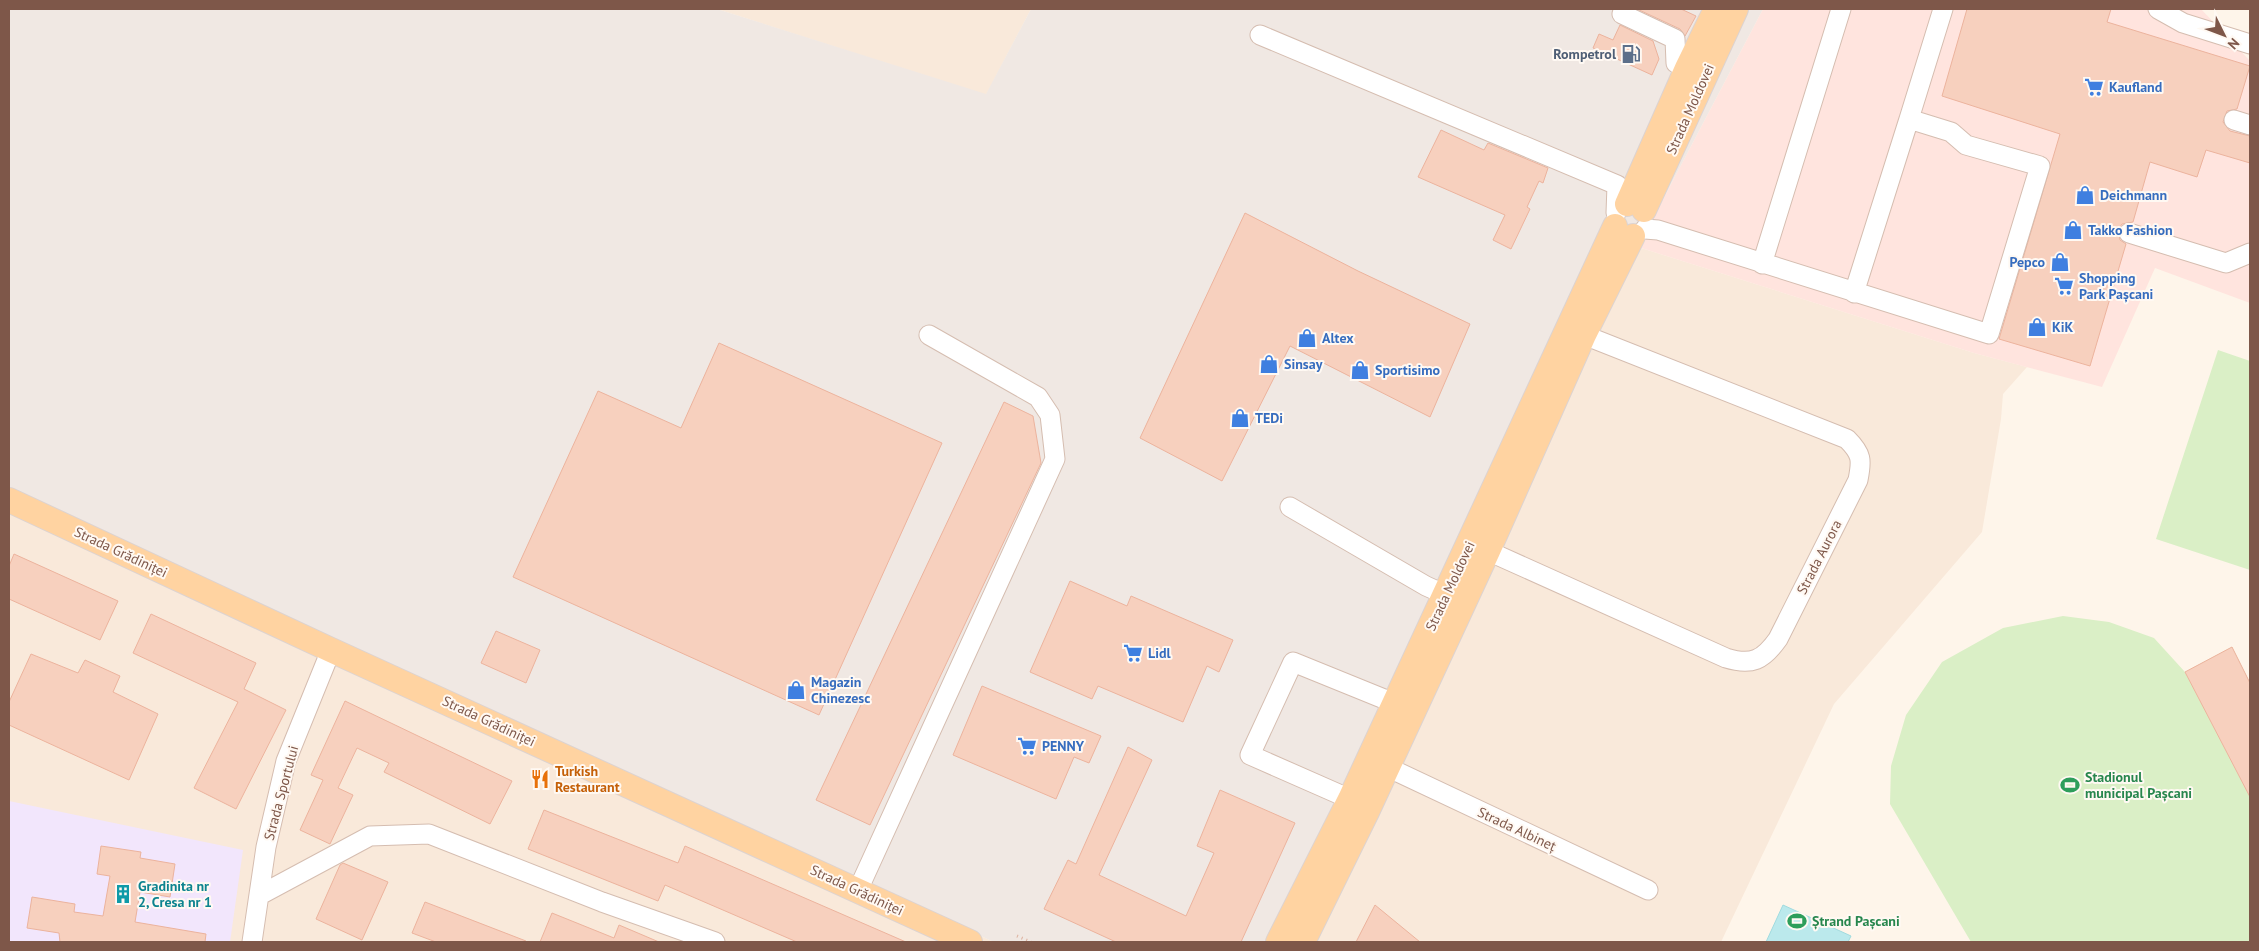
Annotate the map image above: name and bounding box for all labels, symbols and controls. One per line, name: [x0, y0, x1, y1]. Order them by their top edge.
north arrow: [2199, 10, 2249, 60]
text: N: [2224, 34, 2243, 53]
fuel station icon: Rompetrol: [1620, 43, 1642, 65]
place label: Rompetrol: [1553, 45, 1617, 63]
street label: Strada Moldovei: [1662, 61, 1718, 157]
supermarket icon: Kaufland: [2083, 76, 2105, 98]
place label: Kaufland: [2109, 78, 2162, 96]
shop icon: Deichmann: [2074, 184, 2096, 206]
place label: Deichmann: [2100, 186, 2167, 204]
shop icon: Takko Fashion: [2062, 219, 2084, 241]
place label: Takko Fashion: [2088, 221, 2173, 239]
shop icon: Pepco: [2049, 251, 2071, 273]
place label: Pepco: [2009, 253, 2045, 271]
place label: Shopping Park Pașcani: [2079, 269, 2154, 303]
supermarket icon: Shopping Park Pașcani: [2053, 275, 2075, 297]
shop icon: KiK: [2026, 316, 2048, 338]
place label: KiK: [2052, 318, 2073, 336]
shop icon: Altex: [1296, 327, 1318, 349]
place label: Altex: [1322, 329, 1354, 347]
shop icon: Sinsay: [1258, 353, 1280, 375]
place label: Sinsay: [1284, 355, 1323, 373]
shop icon: Sportisimo: [1349, 359, 1371, 381]
place label: Sportisimo: [1375, 361, 1440, 379]
shop icon: TEDi: [1229, 407, 1251, 429]
place label: TEDi: [1255, 409, 1283, 427]
street label: Strada Aurora: [1793, 517, 1846, 597]
street label: Strada Grădiniței: [72, 523, 170, 581]
street label: Strada Moldovei: [1421, 538, 1479, 634]
supermarket icon: Lidl: [1122, 642, 1144, 664]
place label: Lidl: [1148, 644, 1172, 662]
place label: Magazin Chinezesc: [811, 673, 870, 707]
shop icon: Magazin Chinezesc: [785, 679, 807, 701]
street label: Strada Grădiniței: [440, 692, 538, 750]
supermarket icon: PENNY: [1016, 735, 1038, 757]
place label: PENNY: [1042, 737, 1085, 755]
street label: Strada Sportului: [260, 744, 302, 842]
place label: Turkish Restaurant: [555, 762, 620, 796]
restaurant icon: Turkish Restaurant: [529, 768, 551, 790]
place label: Stadionul municipal Pașcani: [2085, 768, 2192, 802]
sports icon: Stadionul municipal Pașcani: [2059, 774, 2081, 796]
street label: Strada Albineț: [1475, 803, 1559, 855]
street label: Strada Grădiniței: [808, 861, 906, 919]
place label: Gradinita nr 2, Cresa nr 1: [138, 877, 212, 911]
building icon: Gradinita nr 2, Cresa nr 1: [112, 883, 134, 905]
sports icon: Ștrand Pașcani: [1786, 910, 1808, 932]
place label: Ștrand Pașcani: [1812, 912, 1900, 930]

